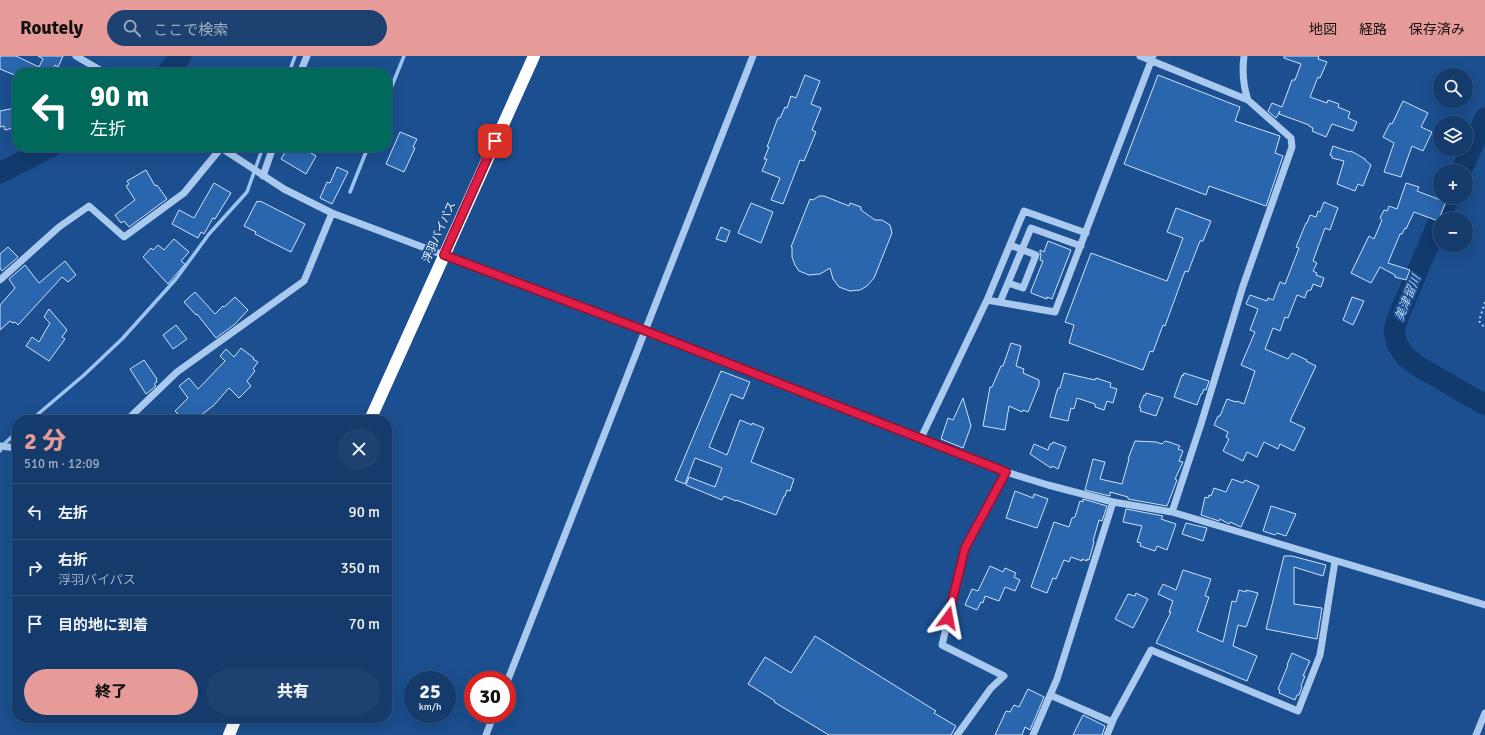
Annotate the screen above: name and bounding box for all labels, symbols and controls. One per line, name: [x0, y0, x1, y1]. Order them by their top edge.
search box: [107, 10, 387, 46]
text: Routely: [20, 16, 83, 40]
icon: search: [121, 17, 143, 39]
text: ここで検索: [153, 21, 228, 39]
text: 地図: [1309, 21, 1337, 38]
text: 経路: [1359, 21, 1387, 38]
text: 保存済み: [1409, 21, 1465, 38]
map controls: [1433, 68, 1473, 252]
button: search: [1433, 68, 1473, 108]
text: 90 m: [90, 80, 149, 114]
icon: left: [24, 84, 76, 136]
button: layers: [1433, 116, 1473, 156]
text: 左折: [90, 118, 126, 140]
pin: [478, 124, 512, 158]
icon: arrive: [484, 130, 506, 152]
button: +: [1433, 164, 1473, 204]
street label: 浮羽バイパス: [420, 199, 458, 265]
button: −: [1433, 212, 1473, 252]
water label: 美津留川: [1392, 271, 1425, 323]
text: 2 分: [24, 426, 66, 456]
button: close: [338, 428, 380, 470]
text: 510 m · 12:09: [24, 456, 100, 472]
icon: left: [24, 501, 46, 523]
text: 90 m: [349, 503, 380, 521]
text: 左折: [58, 504, 88, 522]
text: 右折: [58, 551, 88, 569]
icon: right: [24, 557, 46, 579]
text: 350 m: [340, 559, 380, 577]
text: 浮羽バイパス: [58, 572, 136, 588]
position arrow: [927, 597, 969, 639]
icon: arrive: [24, 613, 46, 635]
text: 70 m: [349, 615, 380, 633]
text: 目的地に到着: [58, 616, 148, 634]
button: 終了: [24, 669, 198, 715]
button: 共有: [206, 669, 380, 715]
speed limit sign: 30: [464, 671, 516, 723]
text: 25: [419, 679, 441, 704]
text: km/h: [419, 701, 441, 713]

